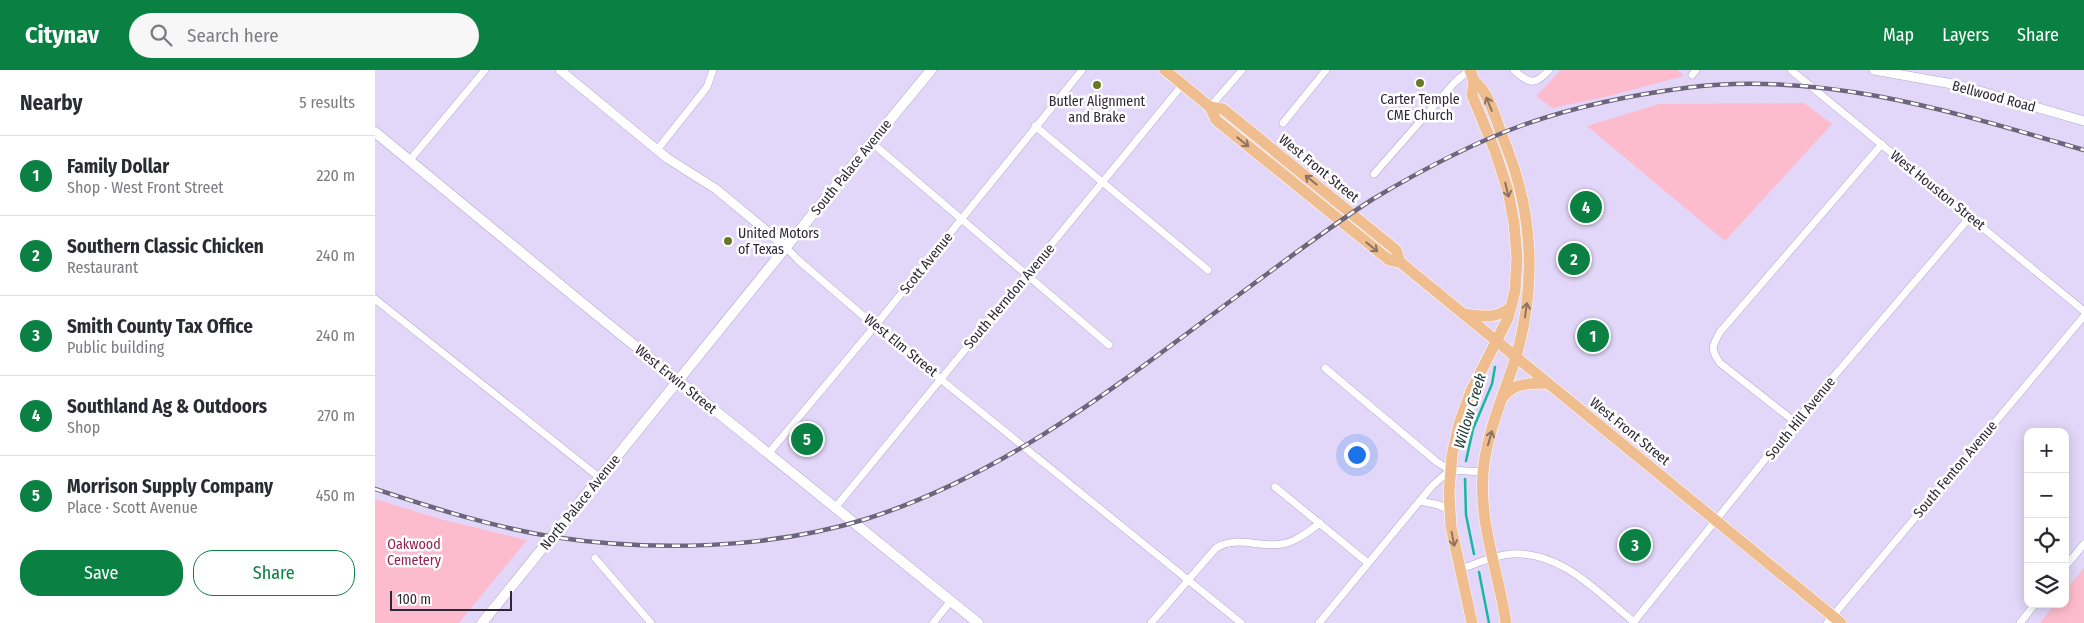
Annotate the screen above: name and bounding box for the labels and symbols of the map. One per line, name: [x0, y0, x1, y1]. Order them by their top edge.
marker: Carter Temple CME Church: [1414, 77, 1426, 89]
street label: Bellwood Road: [1950, 77, 2037, 116]
marker: Butler Alignment and Brake: [1091, 79, 1103, 91]
place label: Carter Temple CME Church: [1380, 91, 1460, 124]
place label: Butler Alignment and Brake: [1049, 93, 1146, 126]
one-way arrow: [1484, 96, 1493, 112]
street label: South Palace Avenue: [807, 116, 895, 219]
street label: West Front Street: [1275, 131, 1363, 206]
one-way arrow: [1236, 136, 1249, 147]
street label: West Houston Street: [1887, 147, 1989, 234]
one-way arrow: [1304, 175, 1317, 186]
one-way arrow: [1503, 181, 1512, 197]
pin: 4: [1570, 188, 1602, 226]
place label: United Motors of Texas: [738, 225, 819, 258]
street label: Scott Avenue: [896, 229, 957, 298]
marker: United Motors of Texas: [722, 235, 734, 247]
street label: South Herndon Avenue: [960, 240, 1058, 352]
pin: 2: [1558, 240, 1590, 278]
one-way arrow: [1365, 241, 1378, 252]
one-way arrow: [1521, 303, 1531, 319]
street label: West Elm Street: [860, 311, 941, 380]
pin: 1: [1577, 317, 1609, 355]
street label: West Erwin Street: [631, 341, 720, 418]
water label: Willow Creek: [1450, 371, 1490, 451]
street label: South Hill Avenue: [1762, 373, 1839, 463]
street label: West Front Street: [1586, 394, 1674, 469]
street label: South Fenton Avenue: [1910, 417, 2001, 521]
pin: 5: [791, 420, 823, 458]
one-way arrow: [1486, 430, 1496, 446]
your location: [1344, 442, 1370, 468]
street label: North Palace Avenue: [537, 451, 624, 553]
pin: 3: [1619, 526, 1651, 564]
one-way arrow: [1449, 531, 1459, 547]
park label: Oakwood Cemetery: [387, 536, 442, 569]
scale bar: [390, 588, 513, 611]

